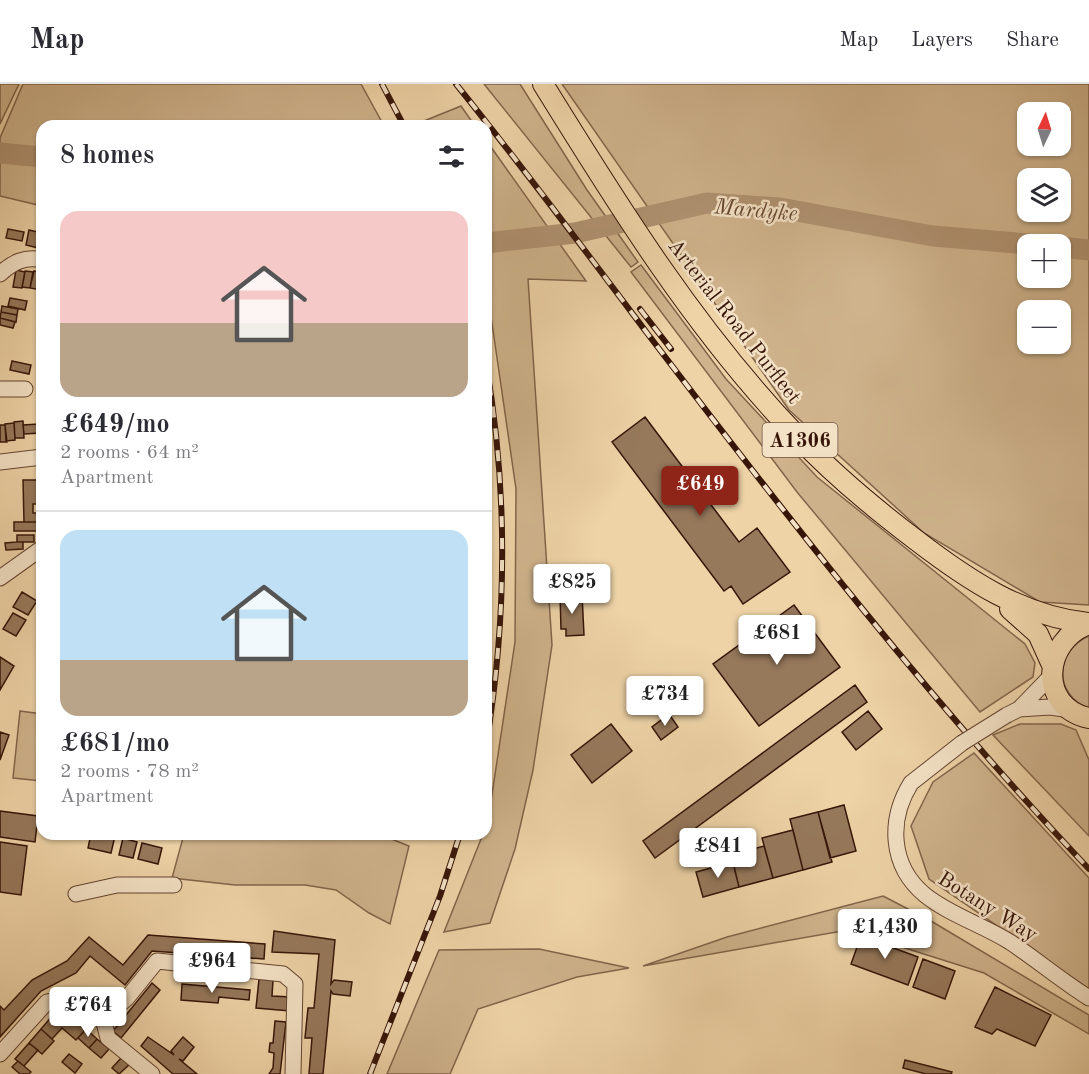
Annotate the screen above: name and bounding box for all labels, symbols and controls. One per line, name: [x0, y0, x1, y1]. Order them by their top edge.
text: Map: [30, 27, 84, 55]
text: Map: [839, 30, 878, 51]
text: Layers: [911, 30, 973, 51]
text: Share: [1006, 30, 1059, 51]
north arrow: [1017, 102, 1071, 156]
map controls: [1017, 102, 1071, 354]
icon: filters: [435, 140, 468, 173]
text: 8 homes: [60, 143, 154, 169]
button: layers: [1017, 168, 1071, 222]
water label: Mardyke: [712, 196, 798, 226]
button: +: [1017, 234, 1071, 288]
street label: Arterial Road Purfleet: [663, 236, 804, 408]
icon: home: [210, 250, 318, 358]
button: −: [1017, 300, 1071, 354]
text: £649/mo: [60, 412, 170, 438]
road number: A1306: [762, 423, 838, 457]
text: 2 rooms · 64 m²: [60, 443, 199, 463]
pin: £649: [664, 466, 736, 517]
text: Apartment: [60, 468, 154, 488]
text: £649: [675, 475, 725, 495]
pin: £825: [536, 564, 608, 615]
icon: home: [210, 569, 318, 677]
text: £825: [547, 573, 597, 593]
pin: £681: [741, 615, 813, 666]
text: £681: [752, 624, 802, 644]
pin: £734: [629, 676, 701, 727]
text: £734: [640, 685, 690, 705]
text: £681/mo: [60, 731, 170, 757]
text: 2 rooms · 78 m²: [60, 762, 199, 782]
text: Apartment: [60, 787, 154, 807]
pin: £841: [682, 828, 754, 879]
text: £841: [693, 837, 743, 857]
street label: Botany Way: [934, 868, 1041, 946]
pin: £1,430: [836, 909, 934, 960]
text: £1,430: [852, 918, 918, 938]
pin: £964: [176, 943, 248, 994]
text: £964: [187, 952, 237, 972]
pin: £764: [52, 987, 124, 1038]
text: £764: [63, 996, 113, 1016]

